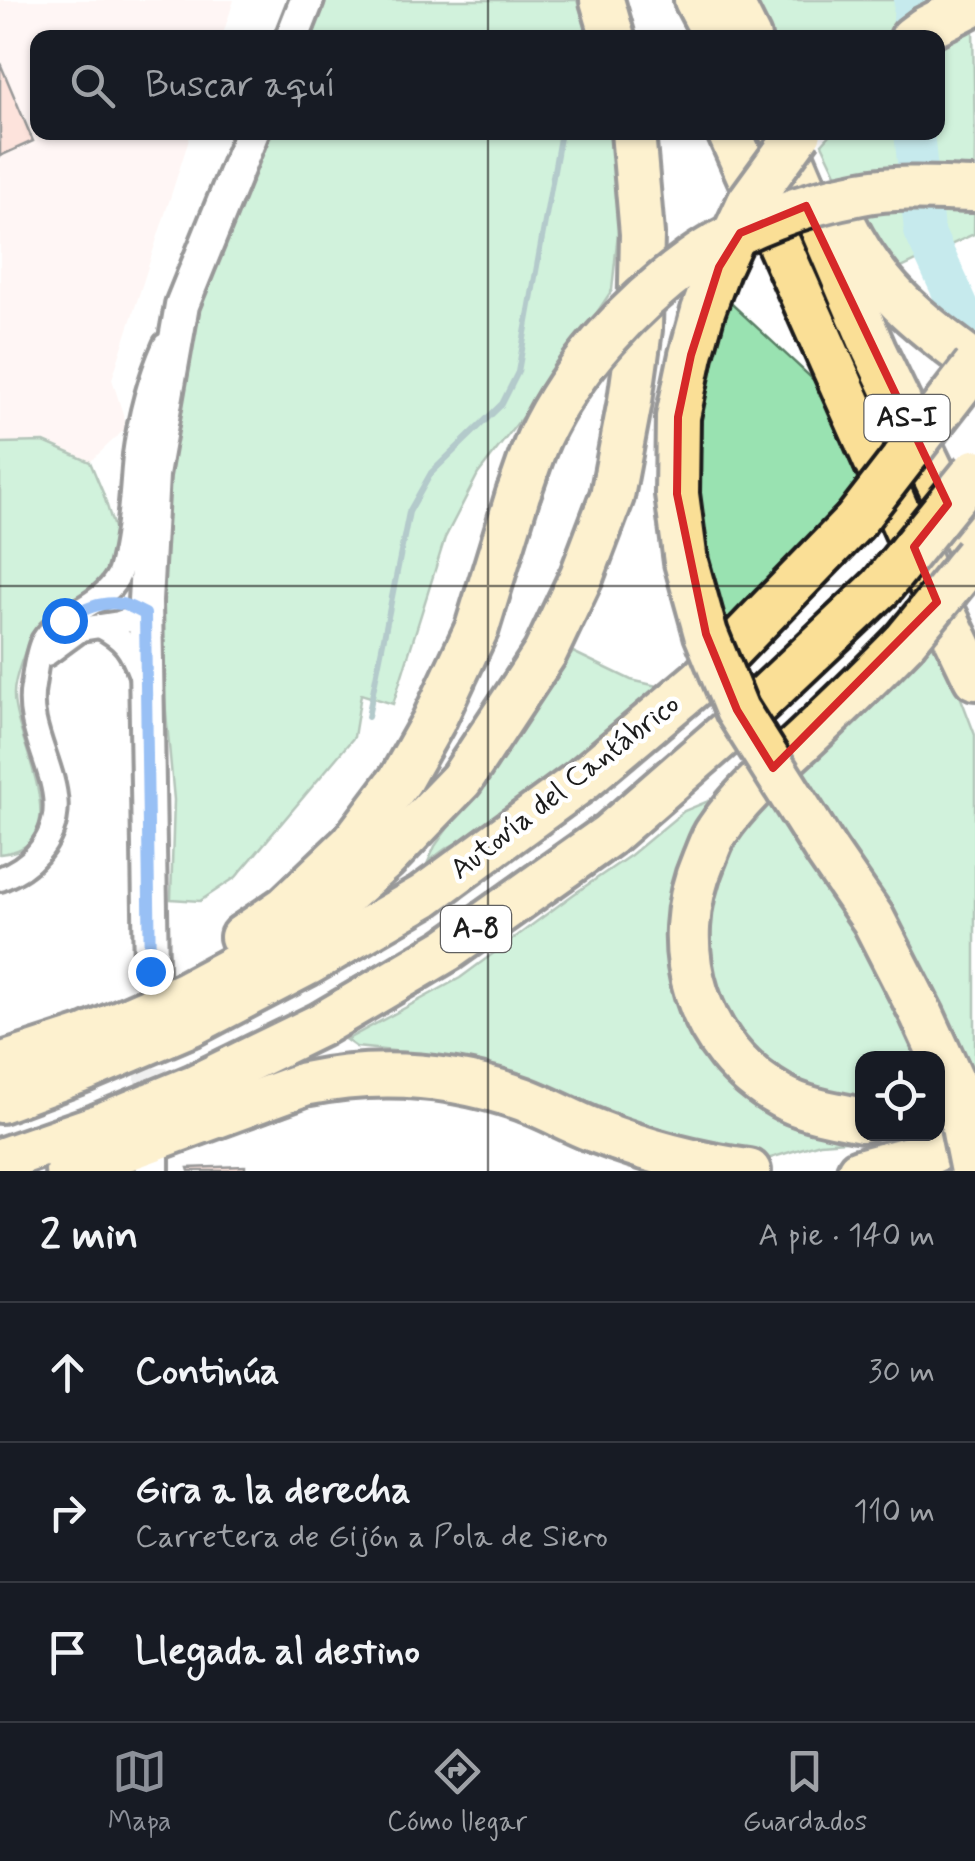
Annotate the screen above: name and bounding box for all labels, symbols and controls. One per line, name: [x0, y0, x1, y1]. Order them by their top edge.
search box: [30, 30, 945, 140]
icon: search: [65, 58, 120, 113]
text: Buscar aquí: [145, 61, 336, 110]
road number: AS-I: [864, 395, 950, 441]
route start: [42, 598, 88, 644]
street label: Autovía del Cantábrico: [442, 685, 688, 889]
road number: A-8: [441, 906, 511, 952]
route end: [128, 949, 174, 995]
map controls: [855, 1051, 945, 1141]
button: locate: [855, 1051, 945, 1141]
text: 2 min: [40, 1209, 139, 1264]
text: A pie · 140 m: [758, 1215, 935, 1257]
icon: ahead: [40, 1345, 95, 1400]
text: Continúa: [135, 1348, 280, 1397]
text: 30 m: [868, 1351, 935, 1393]
text: Gira a la derecha: [135, 1467, 411, 1516]
icon: right: [40, 1485, 95, 1540]
text: 110 m: [854, 1491, 935, 1533]
text: Carretera de Gijón a Pola de Siero: [135, 1516, 608, 1558]
icon: arrive: [40, 1625, 95, 1680]
text: Llegada al destino: [135, 1628, 420, 1677]
tab: Mapa: [108, 1744, 172, 1841]
tab: Cómo llegar: [387, 1744, 527, 1841]
tab: Guardados: [743, 1744, 867, 1841]

